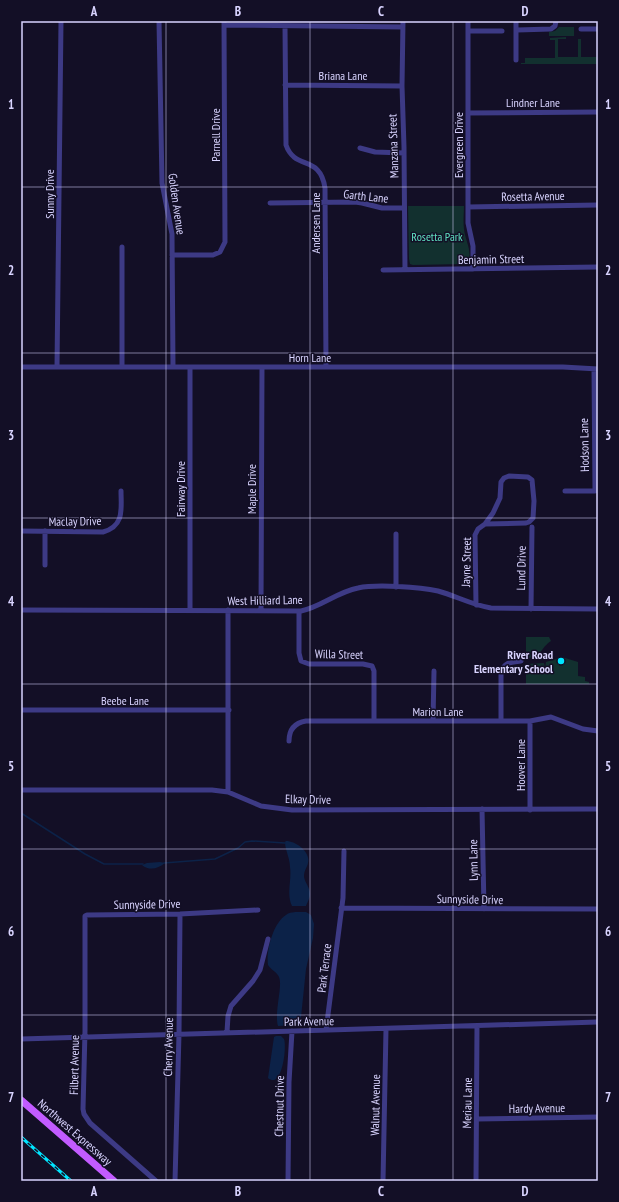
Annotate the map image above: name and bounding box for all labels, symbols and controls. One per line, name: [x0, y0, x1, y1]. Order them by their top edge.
text: A: [90, 3, 98, 20]
text: B: [235, 3, 241, 20]
text: C: [378, 3, 384, 20]
text: D: [522, 3, 529, 20]
street label: Briana Lane: [319, 68, 367, 83]
street label: Lindner Lane: [506, 95, 560, 110]
text: 1: [8, 96, 14, 113]
text: 1: [605, 96, 611, 113]
street label: Parnell Drive: [208, 108, 223, 162]
street label: Evergreen Drive: [451, 112, 466, 178]
street label: Manzana Street: [384, 113, 402, 178]
street label: Sunny Drive: [42, 169, 57, 219]
street label: Golden Avenue: [165, 172, 189, 236]
street label: Garth Lane: [343, 186, 389, 206]
street label: Rosetta Avenue: [501, 188, 565, 204]
street label: Andersen Lane: [308, 192, 323, 254]
park label: Rosetta Park: [411, 229, 463, 244]
street label: Benjamin Street: [458, 251, 525, 267]
text: 2: [8, 262, 14, 279]
text: 2: [605, 262, 611, 279]
street label: Horn Lane: [289, 350, 331, 365]
street label: Hodson Lane: [576, 418, 592, 472]
text: 3: [8, 427, 14, 444]
text: 3: [605, 427, 611, 444]
street label: Fairway Drive: [173, 461, 188, 517]
street label: Maple Drive: [244, 464, 259, 514]
street label: Maclay Drive: [48, 513, 102, 529]
street label: Jayne Street: [458, 536, 474, 588]
street label: Lund Drive: [513, 545, 529, 591]
street label: West Hilliard Lane: [227, 592, 303, 608]
text: 4: [8, 593, 15, 610]
text: 4: [605, 593, 612, 610]
street label: Willa Street: [315, 646, 364, 662]
place label: River Road Elementary School: [474, 647, 553, 676]
marker: River Road Elementary School: [556, 656, 566, 666]
street label: Beebe Lane: [101, 693, 149, 708]
street label: Marion Lane: [412, 704, 464, 719]
street label: Hoover Lane: [513, 739, 528, 791]
text: 5: [8, 758, 14, 775]
text: 5: [605, 758, 611, 775]
street label: Elkay Drive: [285, 791, 331, 807]
street label: Lynn Lane: [465, 839, 481, 881]
street label: Sunnyside Drive: [437, 891, 503, 907]
street label: Sunnyside Drive: [114, 896, 180, 912]
text: 6: [8, 923, 14, 940]
text: 6: [605, 923, 611, 940]
street label: Park Terrace: [314, 943, 334, 993]
street label: Park Avenue: [284, 1013, 334, 1029]
street label: Cherry Avenue: [160, 1017, 176, 1077]
street label: Filbert Avenue: [66, 1035, 82, 1095]
street label: Walnut Avenue: [367, 1074, 383, 1136]
street label: Chestnut Drive: [271, 1075, 287, 1137]
street label: Meriau Lane: [459, 1077, 475, 1129]
text: 7: [8, 1089, 14, 1106]
text: 7: [605, 1089, 611, 1106]
street label: Northwest Expressway: [35, 1096, 116, 1169]
street label: Hardy Avenue: [509, 1100, 565, 1116]
text: A: [90, 1183, 98, 1200]
text: B: [235, 1183, 241, 1200]
text: C: [378, 1183, 384, 1200]
text: D: [522, 1183, 529, 1200]

